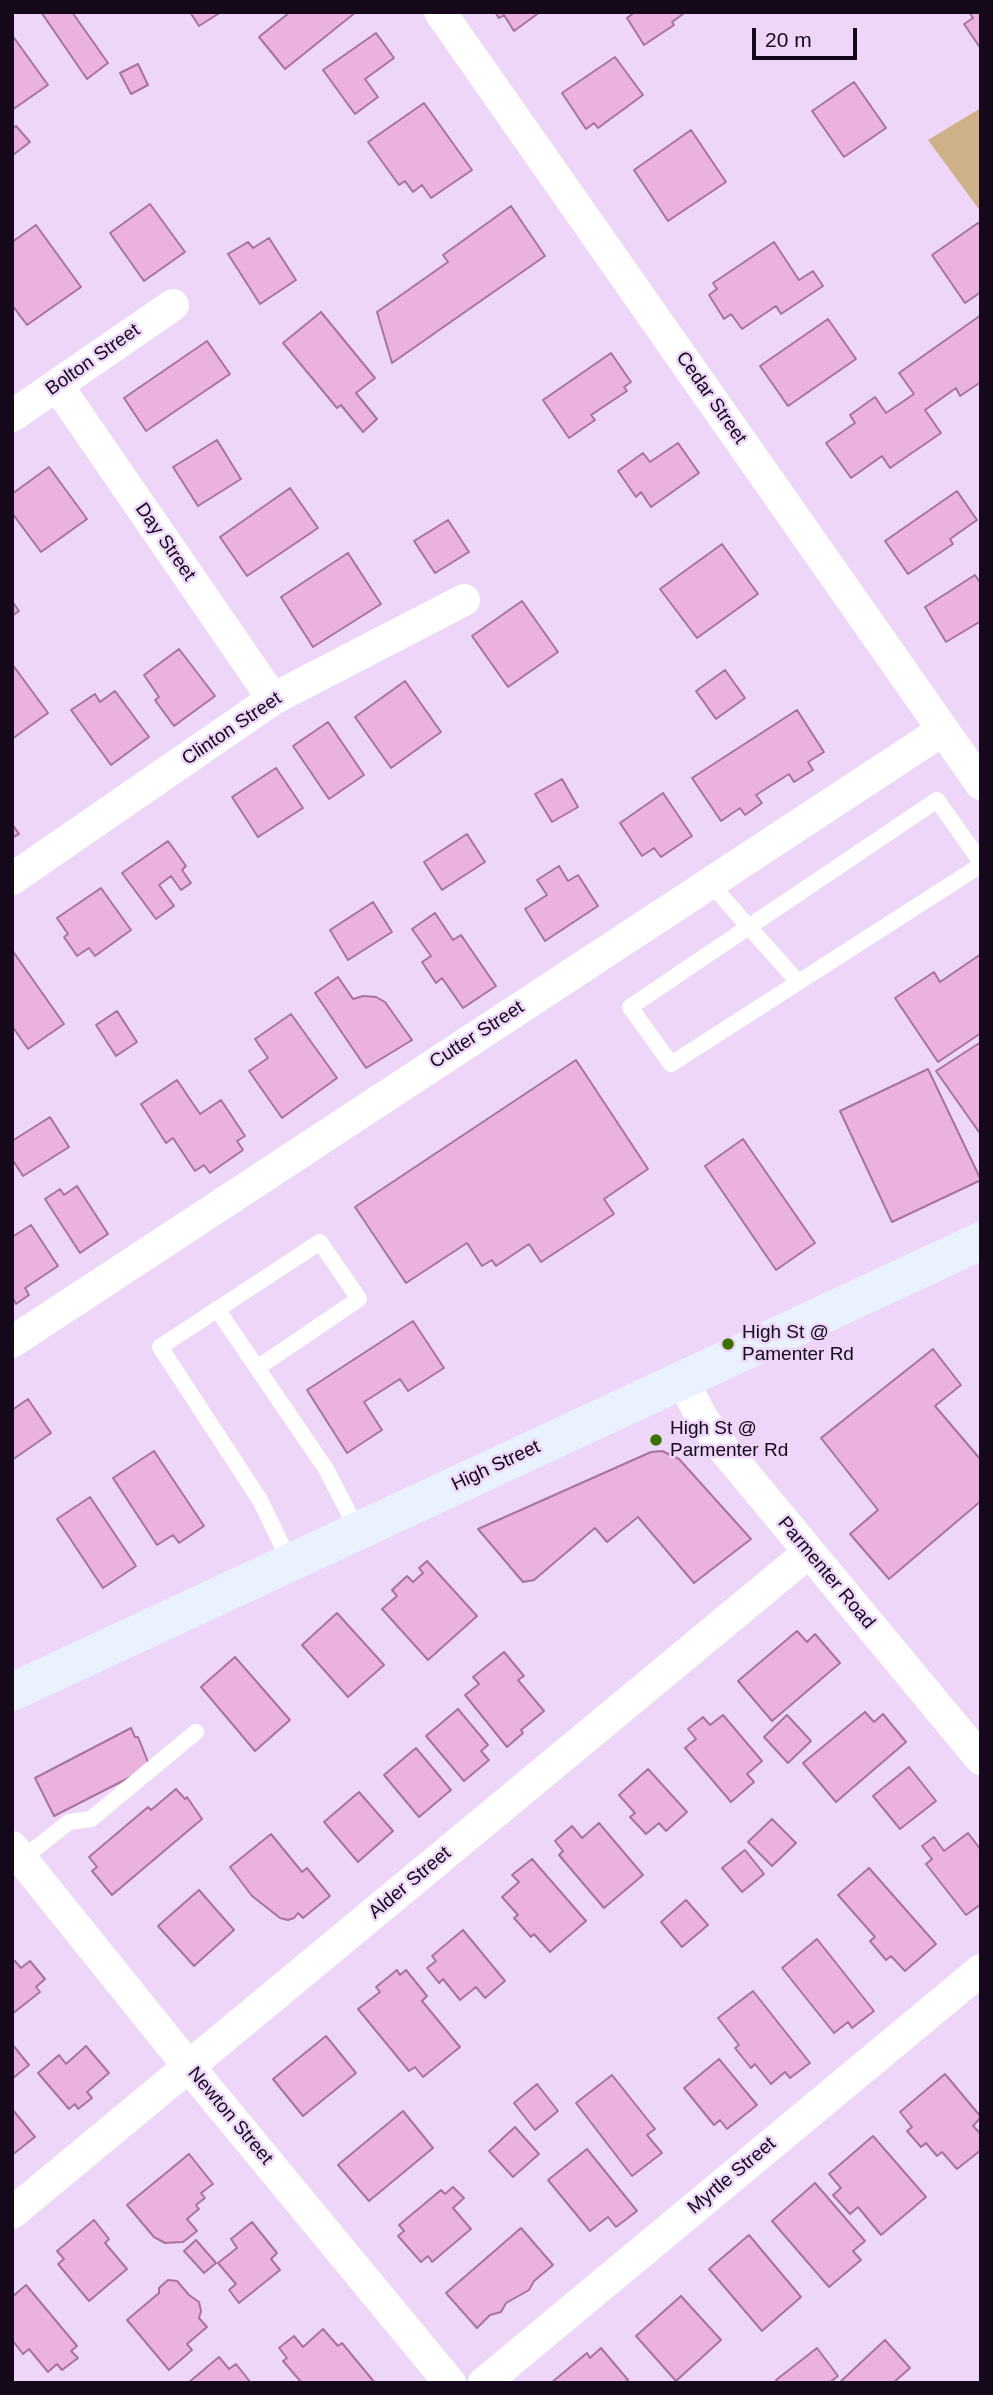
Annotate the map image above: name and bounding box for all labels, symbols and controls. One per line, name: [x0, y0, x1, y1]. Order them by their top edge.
scale bar: [755, 14, 860, 58]
text: 20 m: [765, 28, 812, 51]
street label: Bolton Street: [41, 319, 145, 401]
street label: Cedar Street: [671, 347, 751, 449]
street label: Day Street: [130, 499, 200, 585]
street label: Clinton Street: [178, 687, 286, 771]
street label: Cutter Street: [426, 996, 528, 1074]
place label: High St @ Pamenter Rd: [742, 1322, 854, 1366]
marker: High St @ Pamenter Rd: [720, 1336, 736, 1352]
place label: High St @ Parmenter Rd: [670, 1418, 788, 1462]
marker: High St @ Parmenter Rd: [648, 1432, 664, 1448]
street label: High Street: [448, 1436, 544, 1496]
street label: Parmenter Road: [772, 1512, 880, 1634]
street label: Alder Street: [364, 1842, 456, 1924]
street label: Newton Street: [183, 2063, 277, 2169]
street label: Myrtle Street: [683, 2133, 781, 2219]

